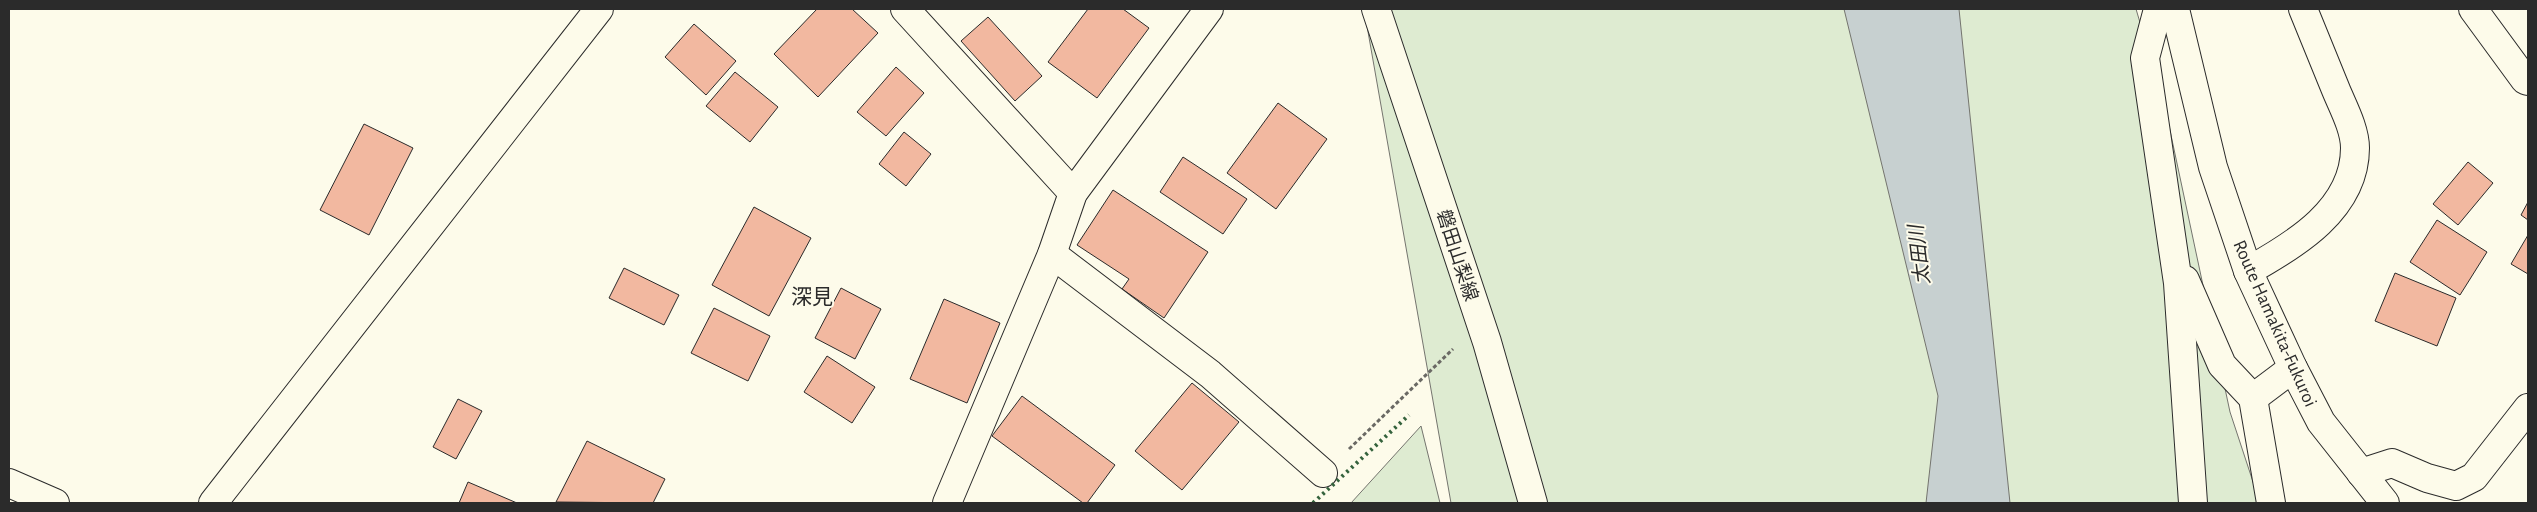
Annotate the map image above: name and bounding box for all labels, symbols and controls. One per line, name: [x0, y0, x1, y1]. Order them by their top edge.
street label: 磐田山梨線: [1433, 207, 1482, 304]
water label: 太田川: [1905, 222, 1934, 286]
street label: Route Hamakita-Fukuroi: [2229, 237, 2320, 410]
district label: 深見: [791, 286, 833, 308]

